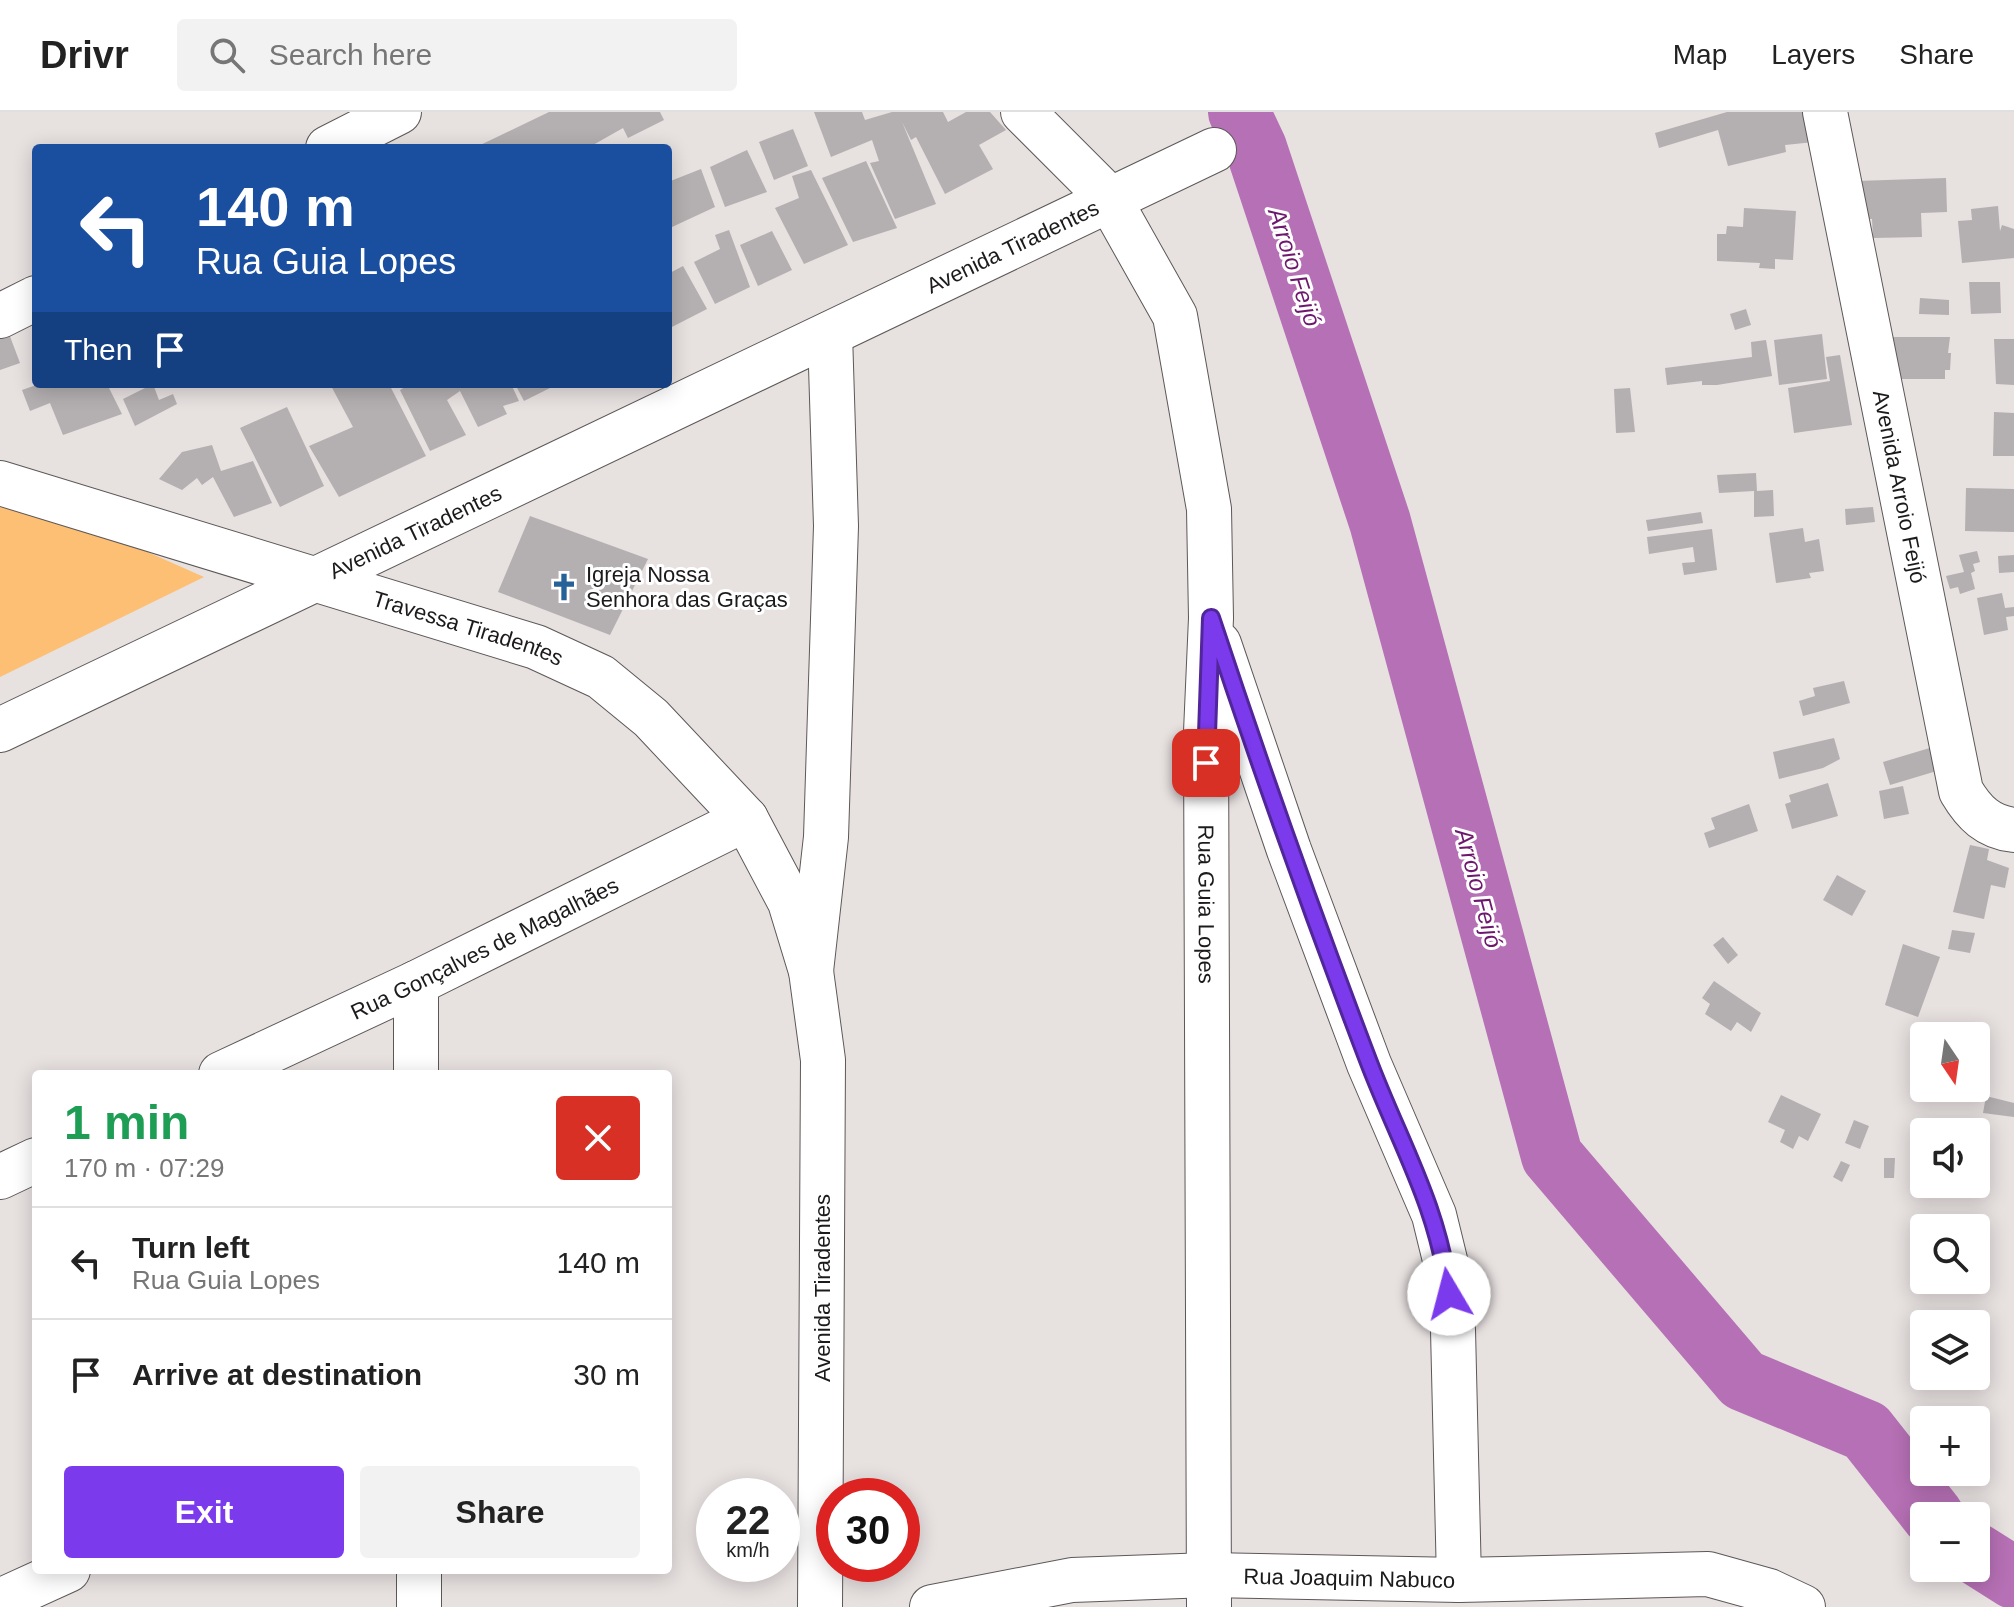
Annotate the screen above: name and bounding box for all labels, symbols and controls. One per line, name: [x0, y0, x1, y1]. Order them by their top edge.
search box: [177, 19, 737, 91]
icon: search: [205, 33, 249, 77]
text: Drivr: [40, 34, 129, 76]
text: Search here: [269, 38, 432, 71]
text: Map: [1673, 39, 1727, 70]
text: Layers: [1771, 39, 1855, 70]
text: Share: [1899, 39, 1974, 70]
text: 140 m: [196, 175, 355, 238]
icon: left: [64, 176, 168, 280]
street label: Avenida Tiradentes: [922, 194, 1103, 298]
water label: Arroio Feijó: [1263, 203, 1327, 330]
text: Rua Guia Lopes: [196, 241, 456, 282]
icon: arrive: [148, 328, 192, 372]
text: Then: [64, 333, 132, 366]
street label: Avenida Arroio Feijó: [1868, 388, 1932, 585]
street label: Avenida Tiradentes: [325, 480, 505, 584]
place label: Igreja Nossa Senhora das Graças: [586, 562, 788, 612]
church icon: Igreja Nossa Senhora das Graças: [549, 572, 579, 602]
street label: Travessa Tiradentes: [370, 585, 567, 670]
pin: [1172, 729, 1240, 797]
icon: arrive: [1184, 741, 1228, 785]
water label: Arroio Feijó: [1450, 823, 1508, 951]
street label: Rua Guia Lopes: [1194, 825, 1219, 984]
street label: Rua Gonçalves de Magalhães: [347, 872, 622, 1024]
north arrow: [1910, 1022, 1990, 1102]
map controls: [1910, 1022, 1990, 1582]
text: 1 min: [64, 1096, 189, 1149]
button: close: [556, 1096, 640, 1180]
button: sound: [1910, 1118, 1990, 1198]
text: 170 m · 07:29: [64, 1153, 224, 1183]
street label: Avenida Tiradentes: [810, 1194, 835, 1382]
button: search: [1910, 1214, 1990, 1294]
text: Turn left: [132, 1231, 250, 1264]
icon: left: [64, 1241, 108, 1285]
text: 140 m: [557, 1246, 640, 1279]
position arrow: [1407, 1252, 1491, 1336]
text: Rua Guia Lopes: [132, 1265, 320, 1295]
button: layers: [1910, 1310, 1990, 1390]
icon: arrive: [64, 1353, 108, 1397]
text: Arrive at destination: [132, 1358, 422, 1391]
text: 30 m: [573, 1358, 640, 1391]
button: +: [1910, 1406, 1990, 1486]
button: Exit: [64, 1466, 344, 1558]
button: Share: [360, 1466, 640, 1558]
speed limit sign: 30: [816, 1478, 920, 1582]
text: 22: [726, 1498, 770, 1542]
button: −: [1910, 1502, 1990, 1582]
text: km/h: [726, 1539, 770, 1561]
street label: Rua Joaquim Nabuco: [1243, 1563, 1455, 1592]

